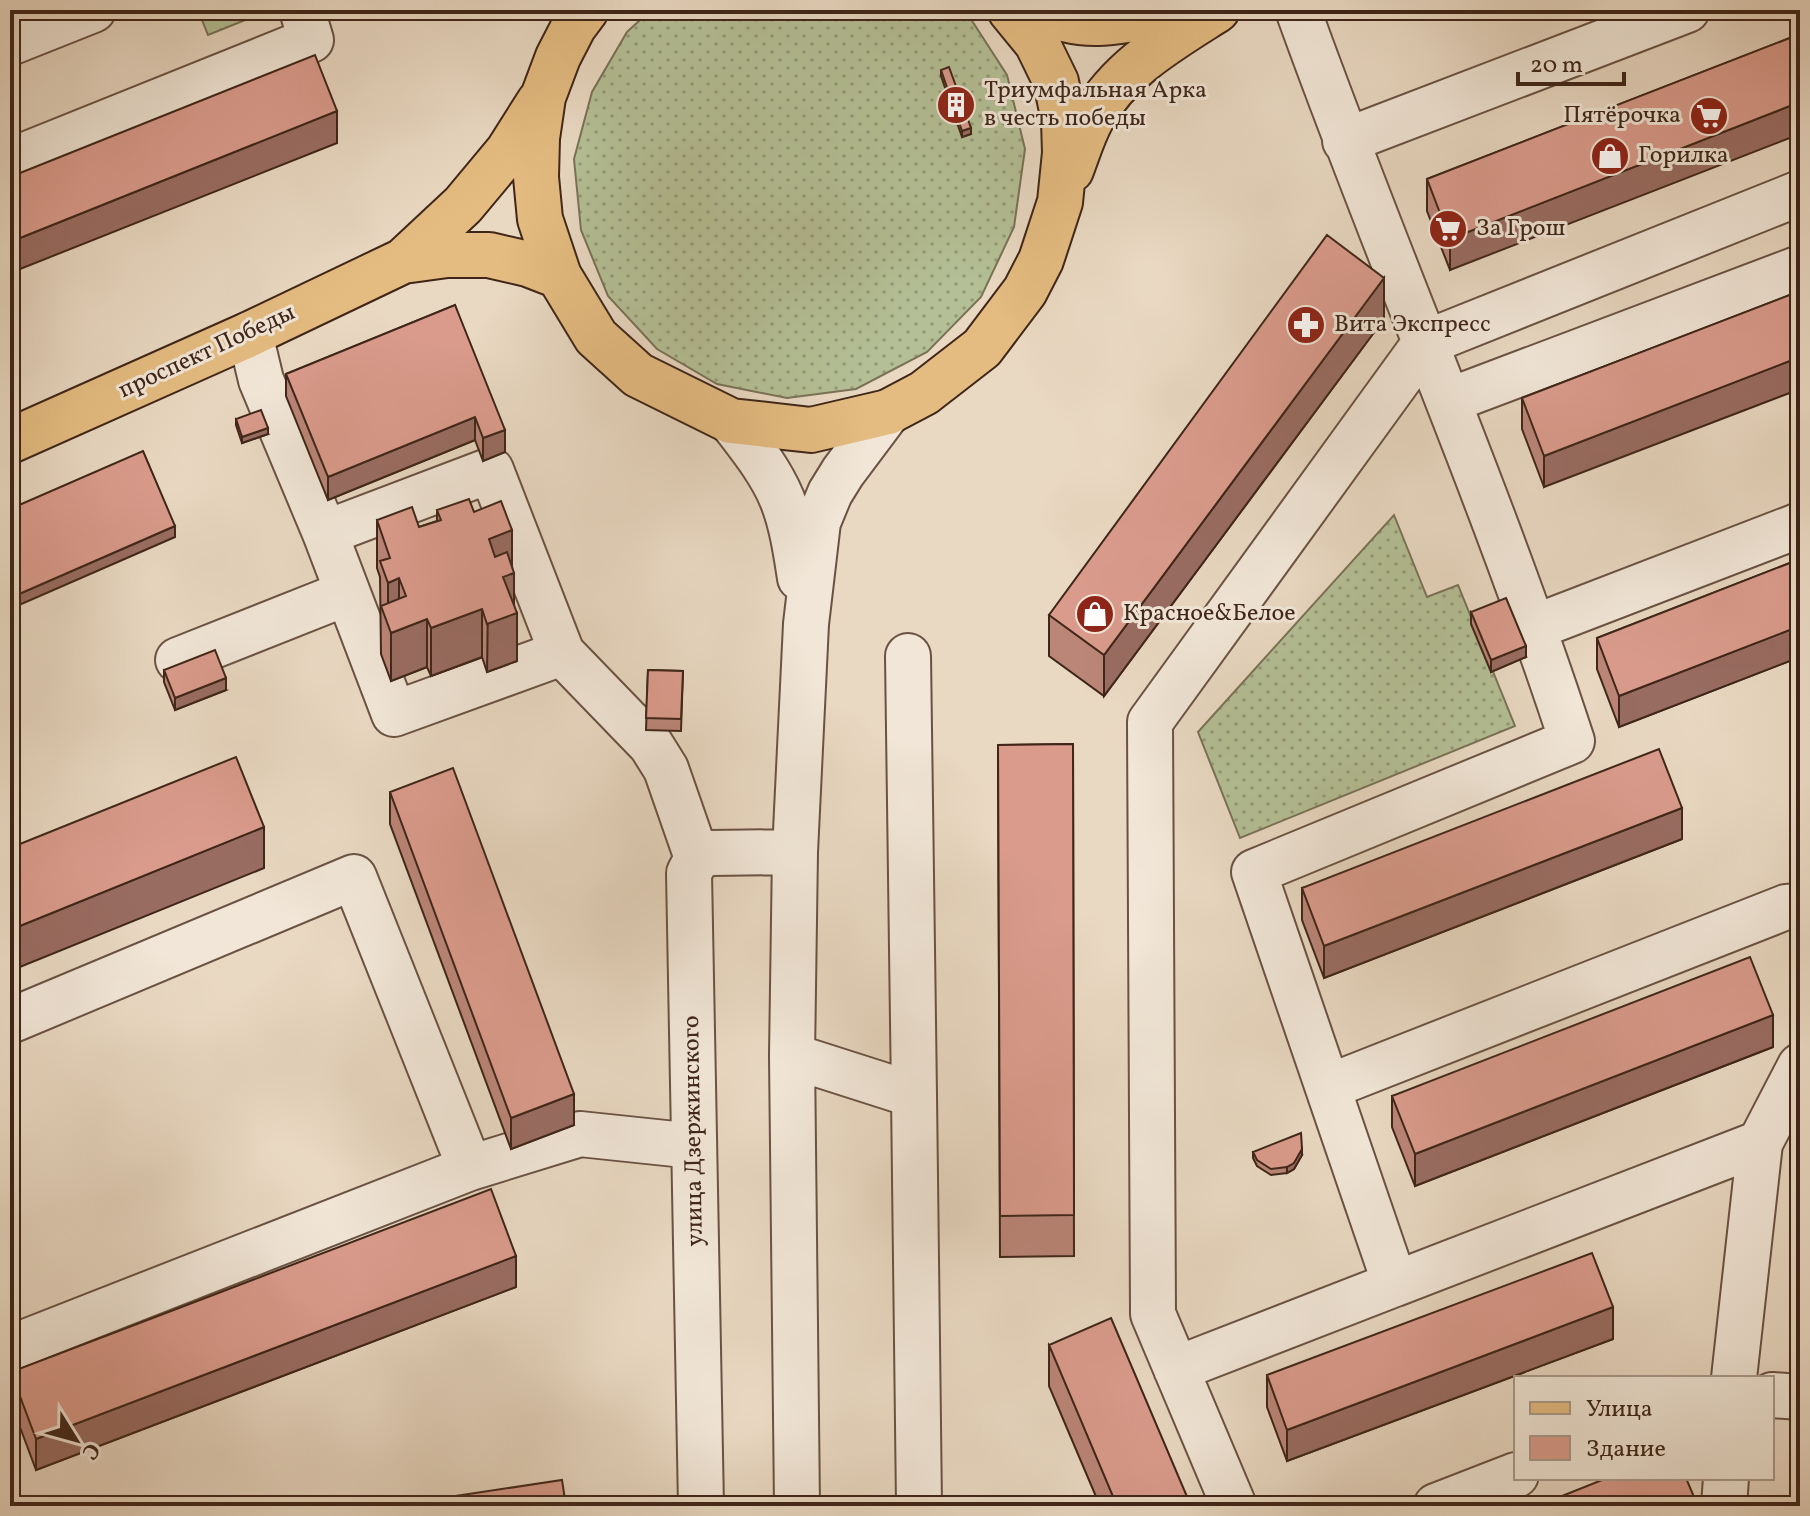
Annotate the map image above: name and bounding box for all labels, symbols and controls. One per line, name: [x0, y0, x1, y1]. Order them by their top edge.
scale bar: [1518, 36, 1624, 86]
text: 20 m: [1530, 49, 1583, 83]
place label: Триумфальная Арка в честь победы: [984, 74, 1207, 136]
building icon: Триумфальная Арка в честь победы: [935, 84, 977, 126]
supermarket icon: Пятёрочка: [1688, 95, 1730, 137]
place label: Пятёрочка: [1563, 99, 1681, 133]
shop icon: Горилка: [1589, 135, 1631, 177]
place label: Горилка: [1638, 139, 1729, 173]
supermarket icon: За Грош: [1427, 208, 1469, 250]
place label: За Грош: [1476, 212, 1565, 246]
street label: проспект Победы: [113, 296, 301, 408]
pharmacy icon: Вита Экспресс: [1285, 304, 1327, 346]
place label: Вита Экспресс: [1334, 308, 1491, 342]
shop icon: Красное&Белое: [1074, 593, 1116, 635]
place label: Красное&Белое: [1123, 597, 1296, 631]
street label: улица Дзержинского: [675, 1015, 713, 1247]
legend: [1514, 1376, 1774, 1480]
text: Улица: [1586, 1393, 1653, 1427]
north arrow: [36, 1400, 116, 1480]
text: Здание: [1586, 1433, 1666, 1467]
text: С: [73, 1436, 107, 1466]

